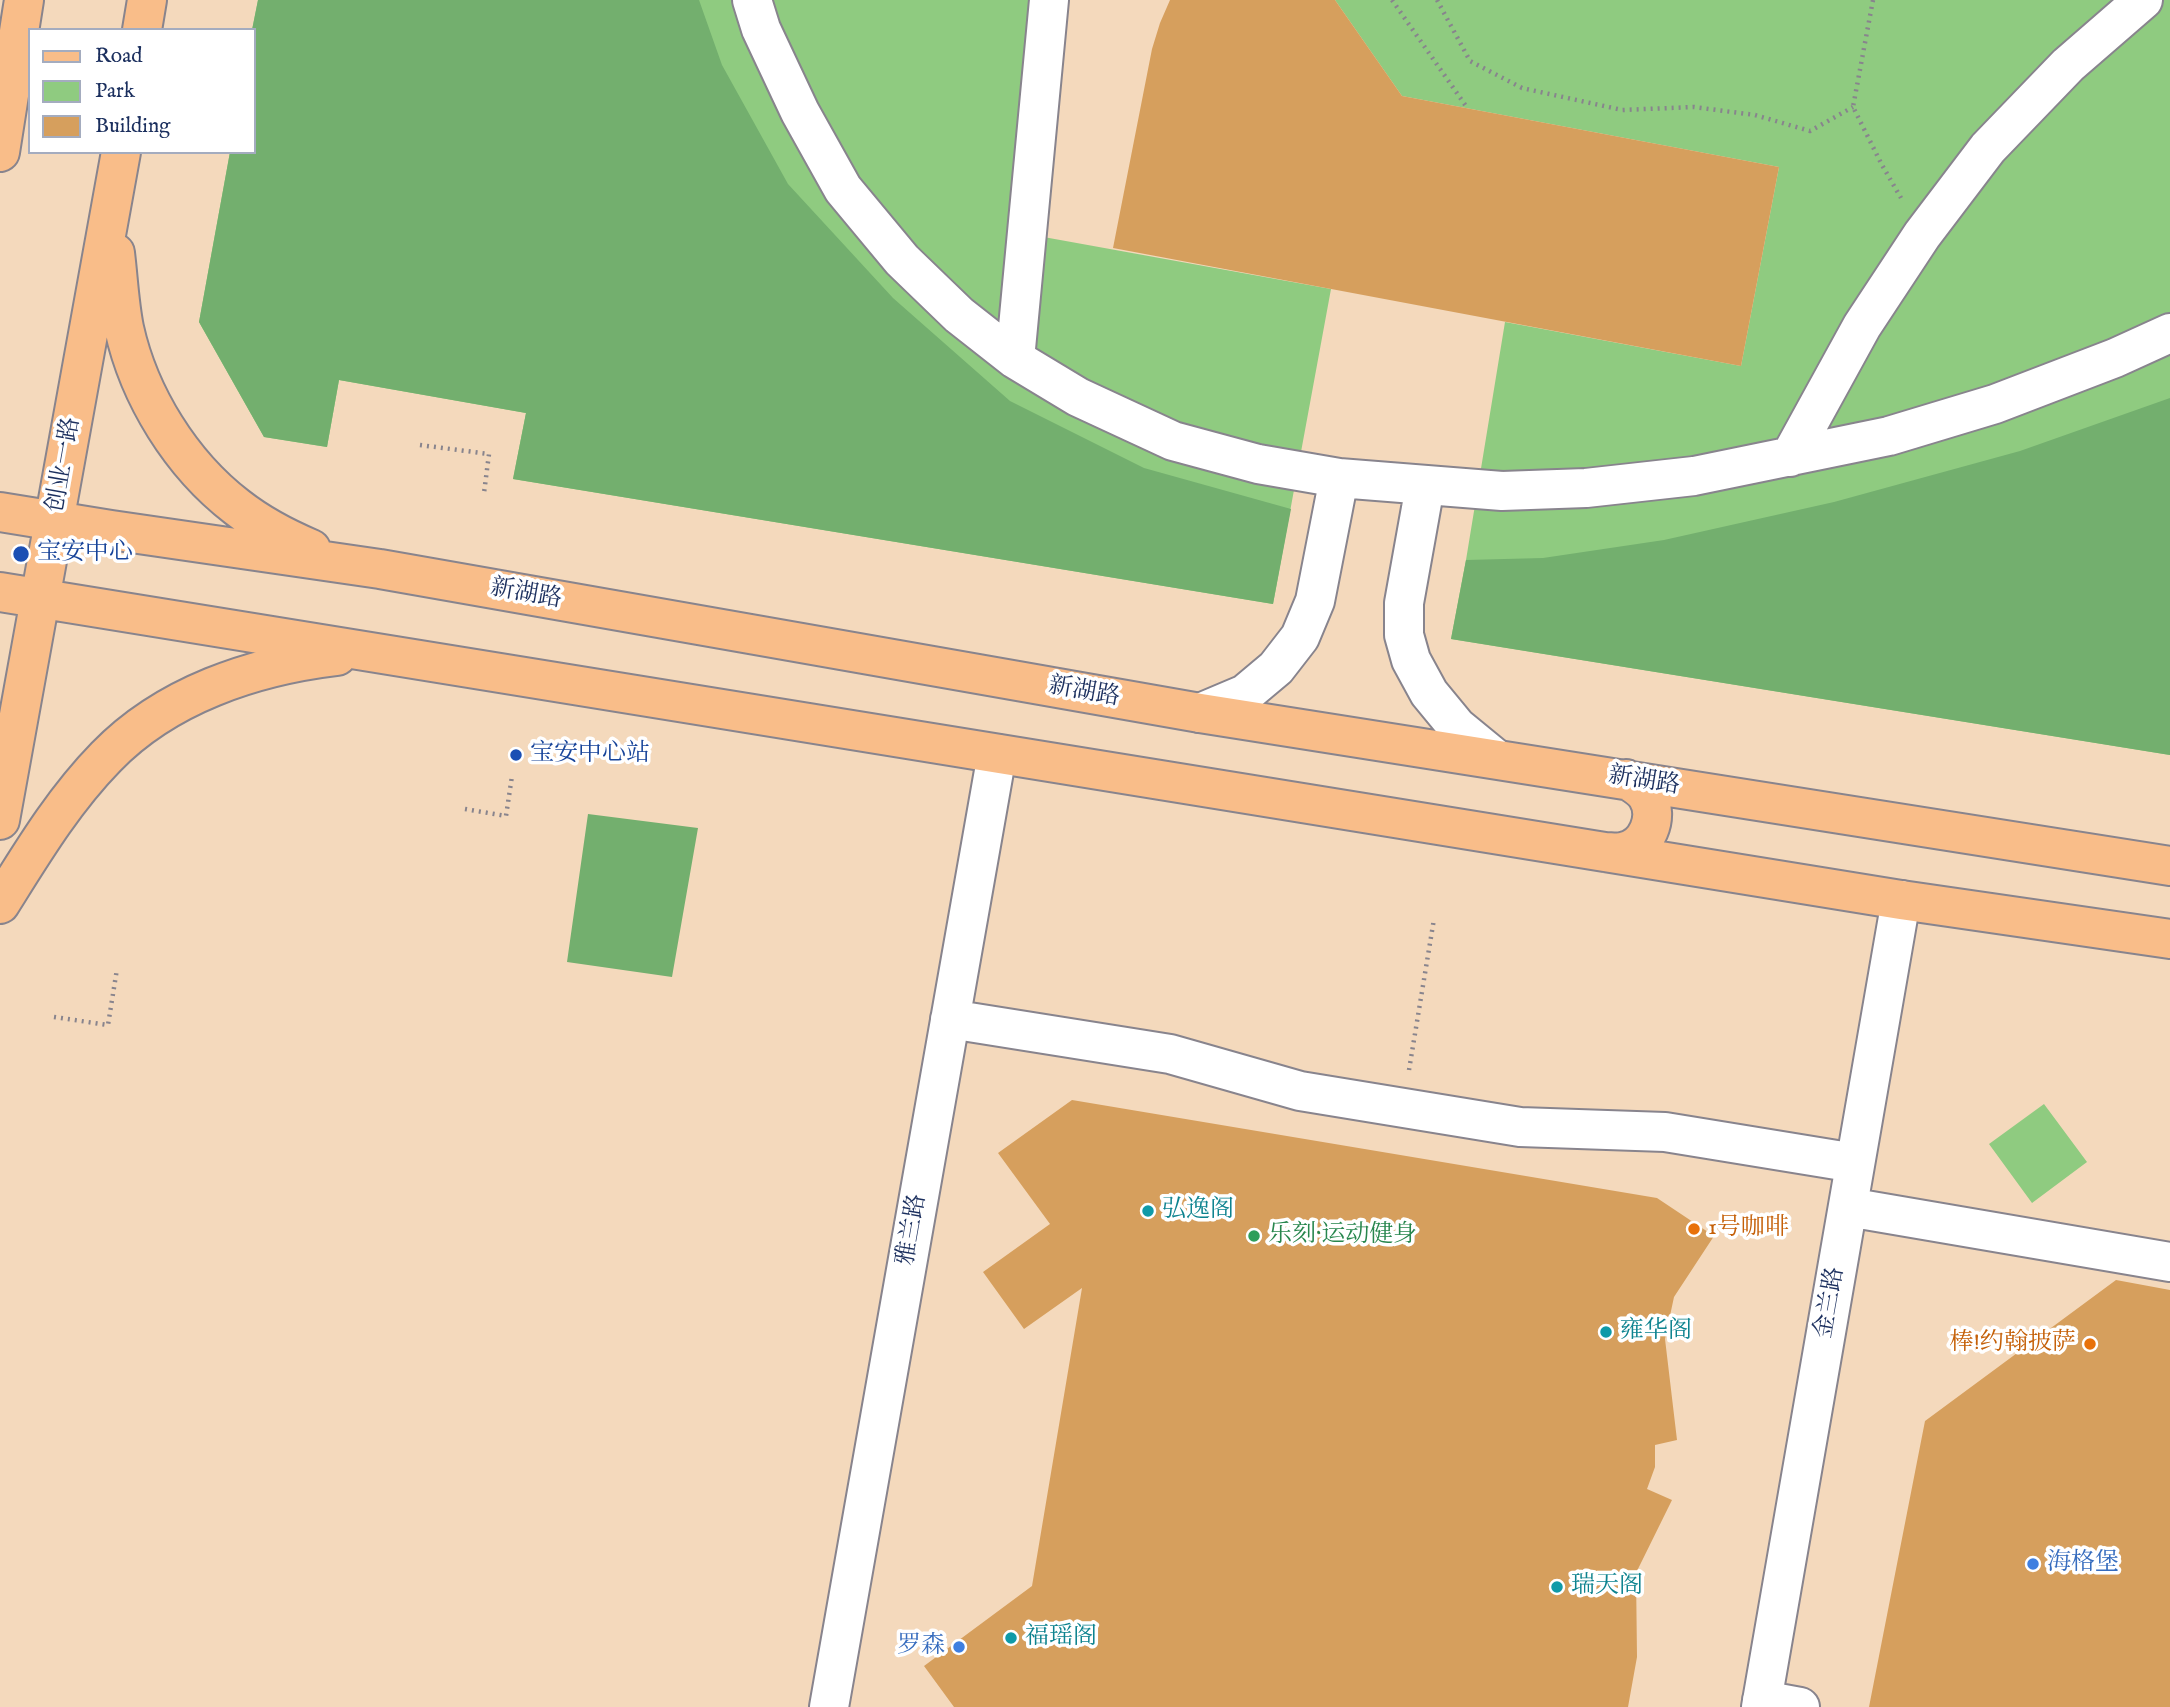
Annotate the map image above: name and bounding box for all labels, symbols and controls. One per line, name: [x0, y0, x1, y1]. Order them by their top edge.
legend: [28, 28, 256, 154]
text: Road: [95, 43, 142, 70]
text: Park: [95, 78, 135, 105]
text: Building: [95, 113, 170, 140]
street label: 创业一路: [42, 415, 88, 515]
place label: 宝安中心: [37, 540, 133, 568]
marker: 宝安中心: [11, 544, 31, 564]
street label: 新湖路: [488, 575, 564, 615]
street label: 新湖路: [1046, 673, 1122, 713]
place label: 宝安中心站: [530, 741, 650, 769]
marker: 宝安中心站: [508, 747, 524, 763]
street label: 新湖路: [1606, 762, 1682, 802]
street label: 雅兰路: [893, 1192, 933, 1268]
place label: 弘逸阁: [1162, 1197, 1234, 1225]
marker: 弘逸阁: [1140, 1203, 1156, 1219]
place label: 1号咖啡: [1708, 1215, 1789, 1243]
marker: 1号咖啡: [1686, 1221, 1702, 1237]
place label: 乐刻·运动健身: [1268, 1222, 1417, 1250]
marker: 乐刻·运动健身: [1246, 1228, 1262, 1244]
street label: 金兰路: [1811, 1265, 1851, 1341]
place label: 雍华阁: [1620, 1318, 1692, 1346]
marker: 雍华阁: [1598, 1324, 1614, 1340]
place label: 棒!约翰披萨: [1949, 1330, 2076, 1358]
marker: 棒!约翰披萨: [2082, 1336, 2098, 1352]
place label: 海格堡: [2047, 1550, 2119, 1578]
marker: 海格堡: [2025, 1556, 2041, 1572]
place label: 瑞天阁: [1571, 1573, 1643, 1601]
marker: 瑞天阁: [1549, 1579, 1565, 1595]
place label: 福瑶阁: [1025, 1624, 1097, 1652]
marker: 福瑶阁: [1003, 1630, 1019, 1646]
place label: 罗森: [897, 1633, 945, 1661]
marker: 罗森: [951, 1639, 967, 1655]

